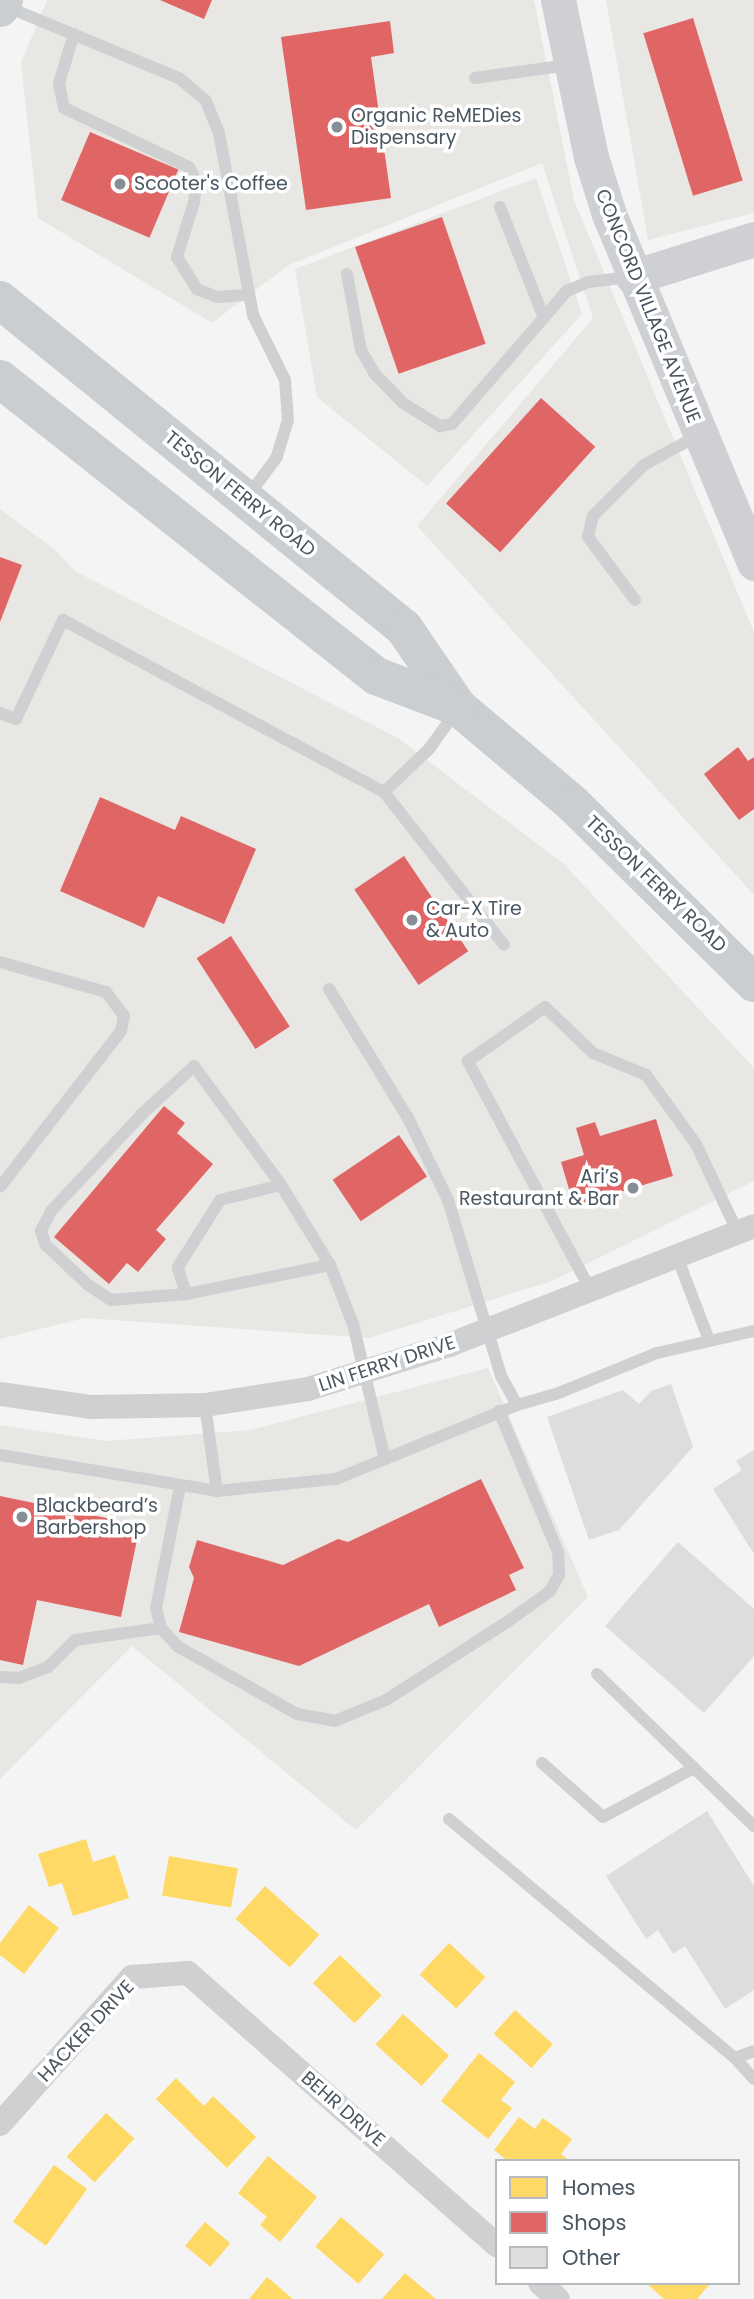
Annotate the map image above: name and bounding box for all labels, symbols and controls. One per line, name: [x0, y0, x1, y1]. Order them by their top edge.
place label: Organic ReMEDies Dispensary: [351, 105, 521, 149]
marker: Organic ReMEDies Dispensary: [329, 119, 345, 135]
place label: Scooter's Coffee: [134, 173, 288, 195]
marker: Scooter's Coffee: [112, 176, 128, 192]
street label: CONCORD VILLAGE AVENUE: [591, 186, 705, 426]
street label: TESSON FERRY ROAD: [160, 426, 320, 562]
street label: TESSON FERRY ROAD: [581, 811, 731, 957]
place label: Car-X Tire & Auto: [426, 898, 522, 942]
marker: Car-X Tire & Auto: [404, 912, 420, 928]
place label: Ari’s Restaurant & Bar: [459, 1166, 619, 1210]
marker: Ari’s Restaurant & Bar: [625, 1180, 641, 1196]
street label: LIN FERRY DRIVE: [316, 1331, 458, 1397]
place label: Blackbeard’s Barbershop: [36, 1495, 158, 1539]
marker: Blackbeard’s Barbershop: [14, 1509, 30, 1525]
street label: HACKER DRIVE: [33, 1975, 139, 2087]
street label: BEHR DRIVE: [296, 2066, 390, 2152]
legend: [495, 2159, 740, 2285]
text: Homes: [562, 2173, 636, 2202]
text: Shops: [562, 2208, 626, 2237]
text: Other: [562, 2243, 620, 2272]

